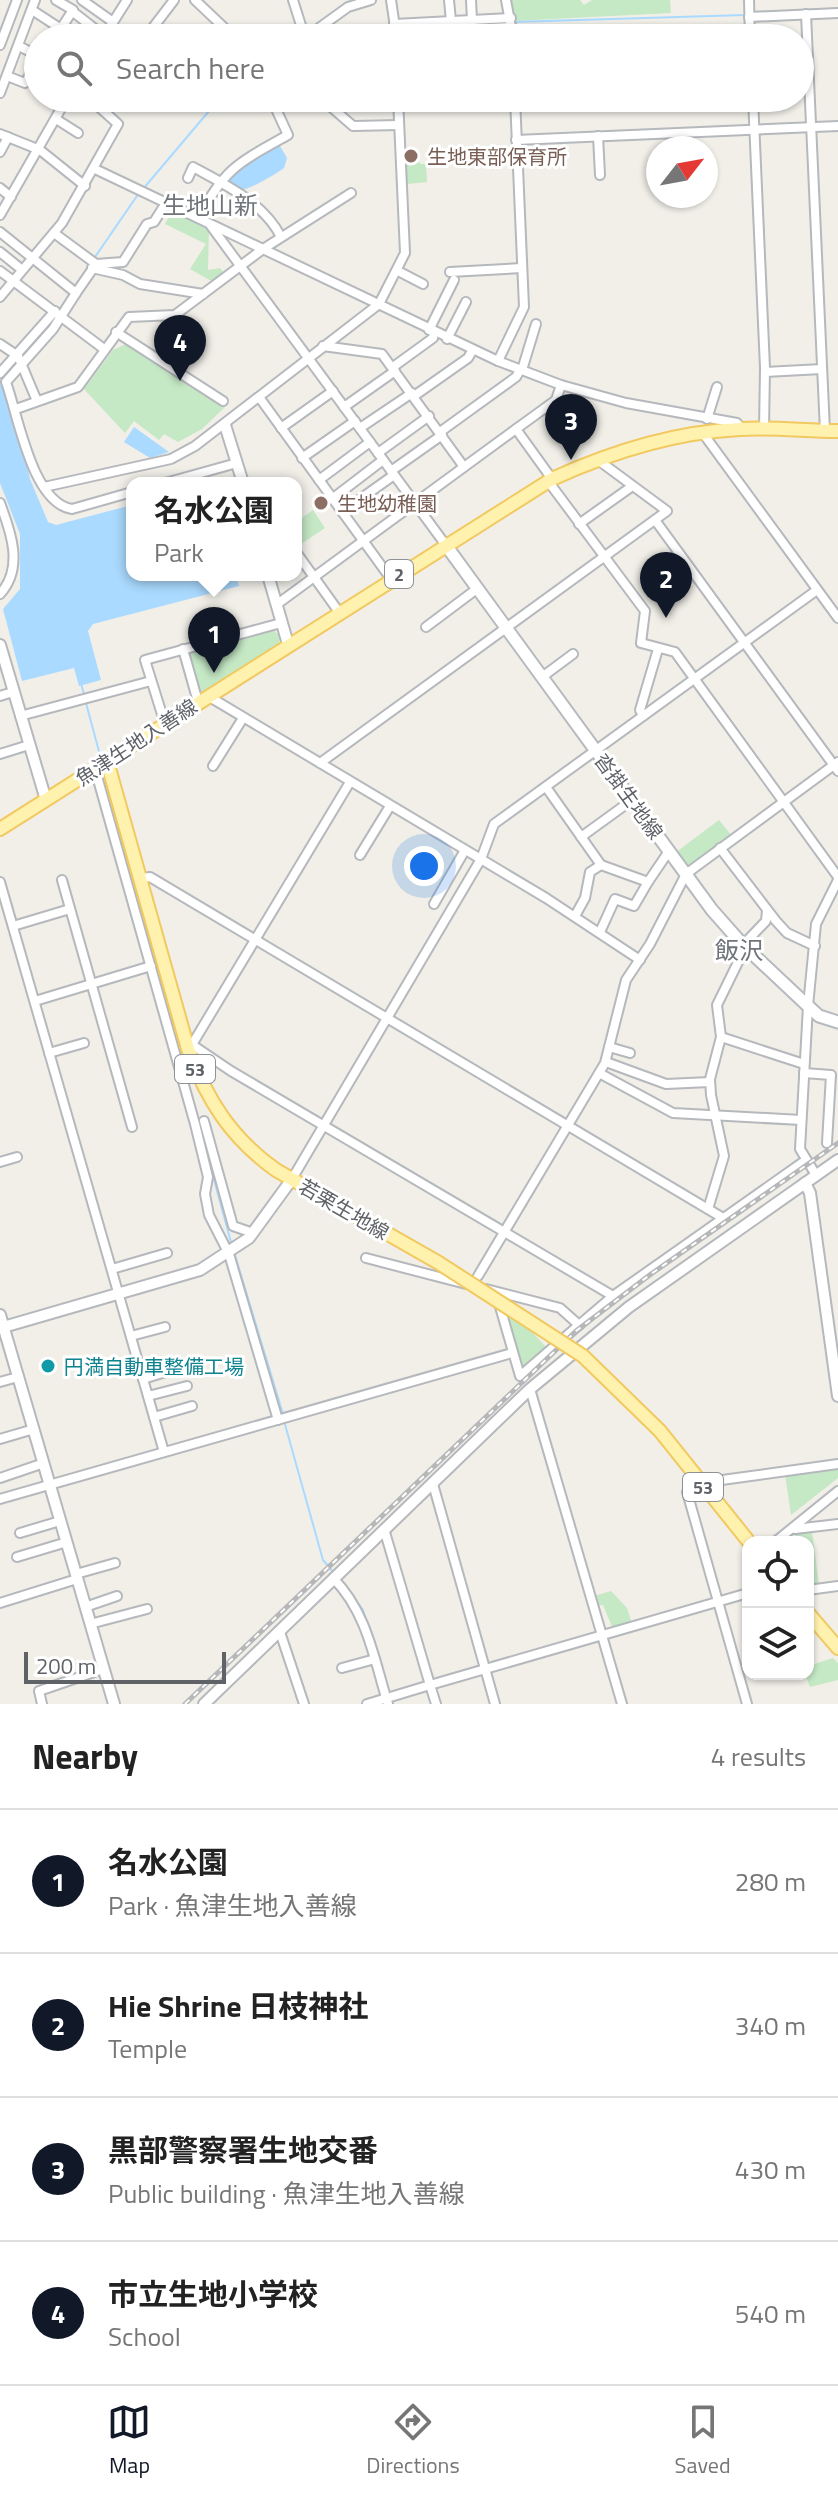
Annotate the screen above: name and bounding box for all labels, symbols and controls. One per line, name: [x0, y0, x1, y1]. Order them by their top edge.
search box: [24, 24, 814, 112]
text: Search here: [116, 45, 265, 91]
icon: search: [52, 46, 96, 90]
north arrow: [646, 136, 718, 208]
place label: 生地東部保育所: [427, 141, 567, 172]
marker: 生地東部保育所: [402, 147, 420, 165]
district label: 生地山新: [162, 187, 258, 223]
pin: 4: [154, 315, 206, 381]
pin: 3: [545, 394, 597, 460]
popup: [126, 477, 302, 581]
text: 名水公園: [154, 487, 274, 533]
place label: 生地幼稚園: [337, 488, 437, 519]
marker: 生地幼稚園: [312, 494, 330, 512]
text: Park: [154, 533, 204, 572]
pin: 2: [640, 552, 692, 618]
road number: 2: [385, 560, 413, 588]
pin: 1: [188, 607, 240, 673]
street label: 魚津生地入善線: [69, 691, 203, 793]
street label: 沓掛生地線: [587, 746, 671, 846]
your location: [404, 846, 444, 886]
district label: 飯沢: [715, 932, 763, 968]
road number: 53: [175, 1055, 215, 1083]
street label: 若栗生地線: [293, 1171, 395, 1247]
place label: 円満自動車整備工場: [64, 1351, 244, 1382]
marker: 円満自動車整備工場: [39, 1357, 57, 1375]
road number: 53: [683, 1473, 723, 1501]
map controls: [742, 1536, 814, 1680]
button: locate: [742, 1536, 814, 1608]
button: layers: [742, 1608, 814, 1680]
scale bar: [24, 1648, 226, 1684]
text: 200 m: [36, 1649, 96, 1683]
text: Nearby: [32, 1730, 138, 1782]
text: 4 results: [711, 1737, 806, 1776]
text: 名水公園: [108, 1839, 228, 1885]
text: 1: [51, 1862, 65, 1901]
text: 280 m: [735, 1862, 806, 1901]
text: Park · 魚津生地入善線: [108, 1886, 357, 1925]
text: Hie Shrine 日枝神社: [108, 1983, 368, 2029]
text: 2: [51, 2006, 65, 2045]
text: 340 m: [735, 2006, 806, 2045]
text: Temple: [108, 2029, 187, 2068]
text: 黒部警察署生地交番: [108, 2127, 378, 2173]
text: 3: [51, 2150, 65, 2189]
text: 430 m: [735, 2150, 806, 2189]
text: Public building · 魚津生地入善線: [108, 2174, 465, 2213]
text: 市立生地小学校: [108, 2271, 318, 2317]
text: 4: [51, 2294, 65, 2333]
text: 540 m: [735, 2294, 806, 2333]
text: School: [108, 2317, 181, 2356]
tab: Map: [107, 2400, 151, 2482]
tab: Directions: [366, 2400, 460, 2482]
tab: Saved: [675, 2400, 731, 2482]

